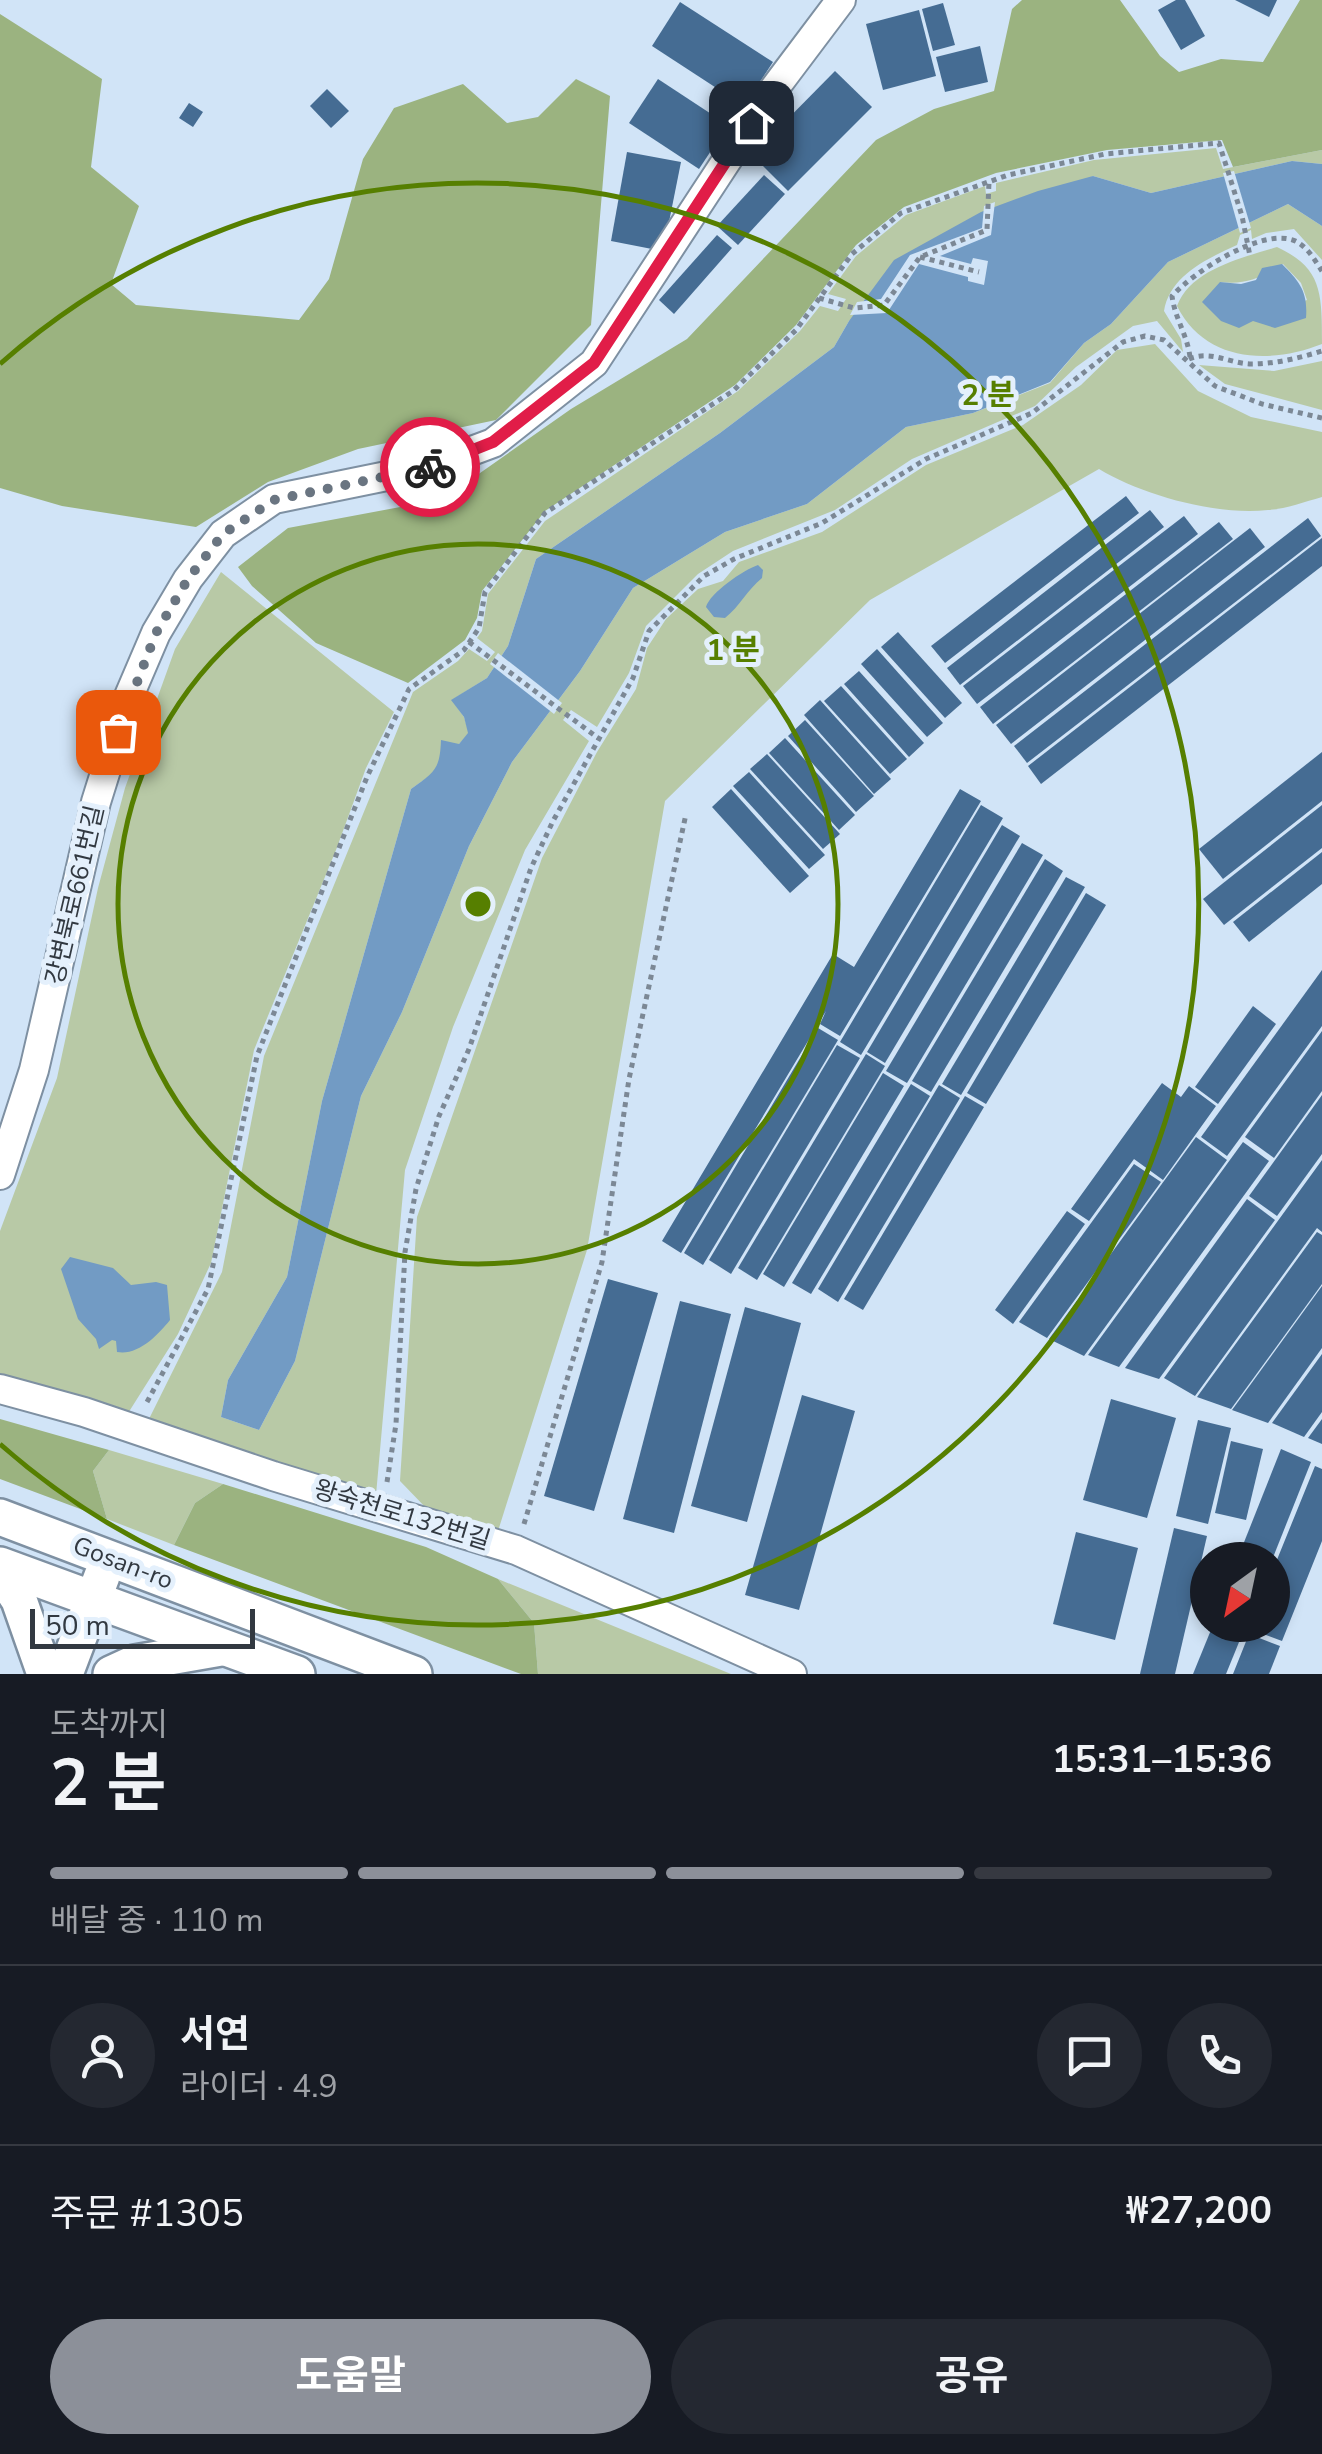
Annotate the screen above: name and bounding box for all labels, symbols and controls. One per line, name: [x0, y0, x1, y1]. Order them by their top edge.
pin: [709, 81, 794, 166]
icon: home: [724, 96, 779, 151]
text: 2 분: [961, 375, 1015, 416]
courier: [380, 417, 480, 517]
icon: bike: [403, 440, 458, 495]
text: 1 분: [706, 630, 760, 671]
pin: [76, 690, 161, 775]
icon: bag: [91, 705, 146, 760]
street label: 강변북로661번길: [38, 802, 112, 988]
centre of rings: [460, 886, 496, 922]
street label: 왕숙천로132번길: [310, 1472, 494, 1558]
street label: Gosan-ro: [68, 1528, 178, 1598]
north arrow: [1190, 1542, 1290, 1642]
map controls: [1190, 1542, 1290, 1642]
scale bar: [30, 1604, 255, 1648]
text: 50 m: [45, 1607, 110, 1645]
text: 도착까지: [50, 1703, 168, 1746]
text: 15:31–15:36: [1052, 1734, 1272, 1785]
text: 2 분: [50, 1739, 166, 1828]
text: 배달 중 · 110 m: [50, 1899, 264, 1942]
button: person: [50, 2003, 155, 2108]
button: chat: [1037, 2003, 1142, 2108]
button: phone: [1167, 2003, 1272, 2108]
text: 서연: [180, 2009, 250, 2060]
text: 라이더 · 4.9: [180, 2065, 338, 2108]
text: ₩27,200: [1126, 2185, 1272, 2236]
text: 주문 #1305: [50, 2188, 244, 2239]
button: 도움말: [50, 2319, 651, 2434]
button: 공유: [671, 2319, 1272, 2434]

